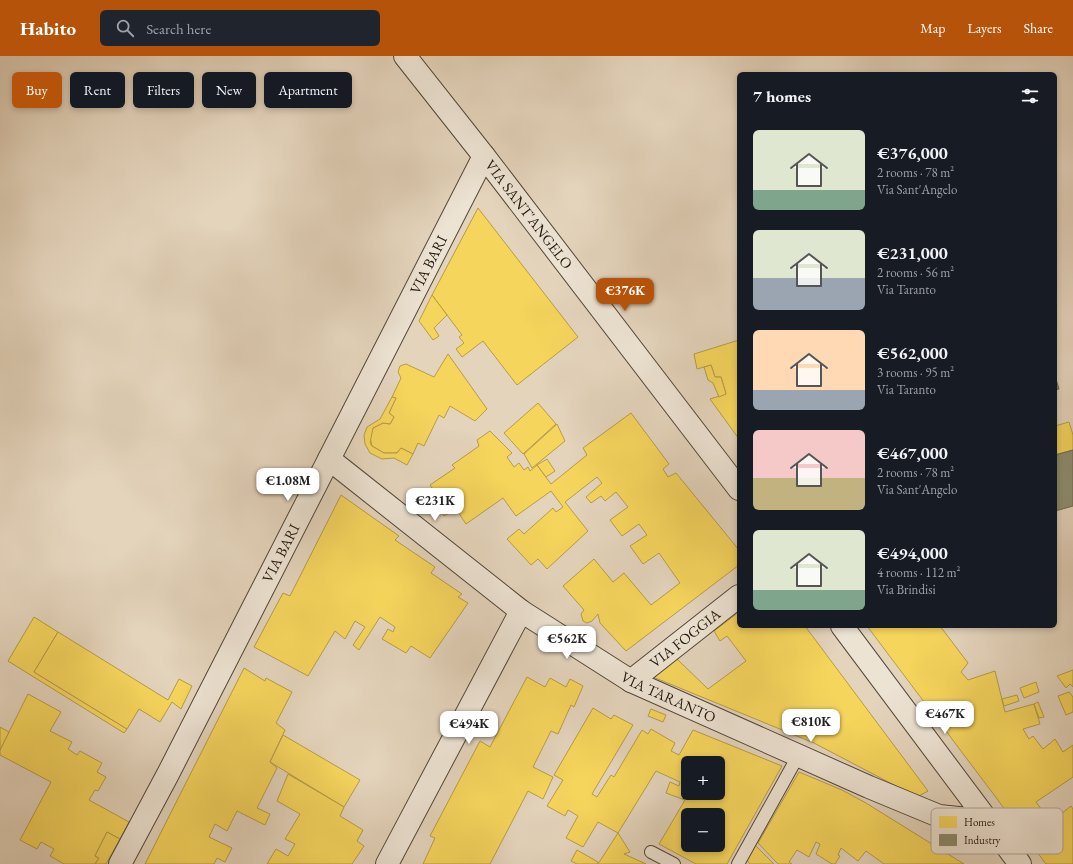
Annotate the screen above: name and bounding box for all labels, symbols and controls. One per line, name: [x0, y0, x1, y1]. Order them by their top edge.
search box: [100, 10, 380, 46]
text: Habito: [20, 16, 76, 41]
icon: search: [114, 17, 136, 39]
text: Search here: [146, 19, 211, 38]
text: Map: [920, 19, 945, 37]
text: Layers: [967, 19, 1002, 37]
text: Share: [1024, 19, 1053, 37]
chip: Buy: [12, 72, 62, 108]
chip: Rent: [70, 72, 125, 108]
chip: Filters: [133, 72, 194, 108]
chip: New: [202, 72, 256, 108]
chip: Apartment: [264, 72, 352, 108]
text: 7 homes: [753, 85, 811, 107]
icon: filters: [1019, 85, 1041, 107]
text: €376,000: [877, 142, 948, 164]
icon: home: [785, 146, 833, 194]
street label: VIA SANT'ANGELO: [481, 156, 577, 273]
text: 2 rooms · 78 m²: [877, 164, 954, 181]
text: Via Sant'Angelo: [877, 181, 957, 198]
street label: VIA BARI: [405, 232, 451, 297]
text: €231,000: [877, 242, 948, 264]
icon: home: [785, 246, 833, 294]
text: 2 rooms · 56 m²: [877, 264, 954, 281]
pin: €376K: [597, 278, 653, 312]
text: Via Taranto: [877, 281, 936, 298]
text: €376K: [605, 282, 645, 299]
text: €562,000: [877, 342, 948, 364]
icon: home: [785, 346, 833, 394]
text: 3 rooms · 95 m²: [877, 364, 954, 381]
text: Via Taranto: [877, 381, 936, 398]
text: €467,000: [877, 442, 948, 464]
icon: home: [785, 446, 833, 494]
text: 2 rooms · 78 m²: [877, 464, 954, 481]
pin: €1.08M: [255, 468, 321, 502]
text: €1.08M: [265, 472, 311, 489]
text: Via Sant'Angelo: [877, 481, 957, 498]
pin: €231K: [407, 488, 463, 522]
text: €231K: [415, 492, 455, 509]
street label: VIA BARI: [258, 520, 303, 586]
text: €494,000: [877, 542, 948, 564]
icon: home: [785, 546, 833, 594]
text: 4 rooms · 112 m²: [877, 564, 961, 581]
text: Via Brindisi: [877, 581, 936, 598]
street label: VIA FOGGIA: [646, 604, 725, 672]
pin: €562K: [539, 626, 595, 660]
text: €562K: [547, 630, 587, 647]
street label: VIA TARANTO: [617, 667, 719, 727]
pin: €467K: [917, 701, 973, 735]
text: €467K: [925, 705, 965, 722]
pin: €810K: [783, 709, 839, 743]
pin: €494K: [441, 711, 497, 745]
text: €810K: [791, 713, 831, 730]
text: €494K: [449, 715, 489, 732]
map controls: [681, 756, 725, 852]
button: +: [681, 756, 725, 800]
button: −: [681, 808, 725, 852]
legend: [931, 808, 1063, 854]
text: Homes: [964, 815, 995, 829]
text: Industry: [964, 833, 1001, 847]

